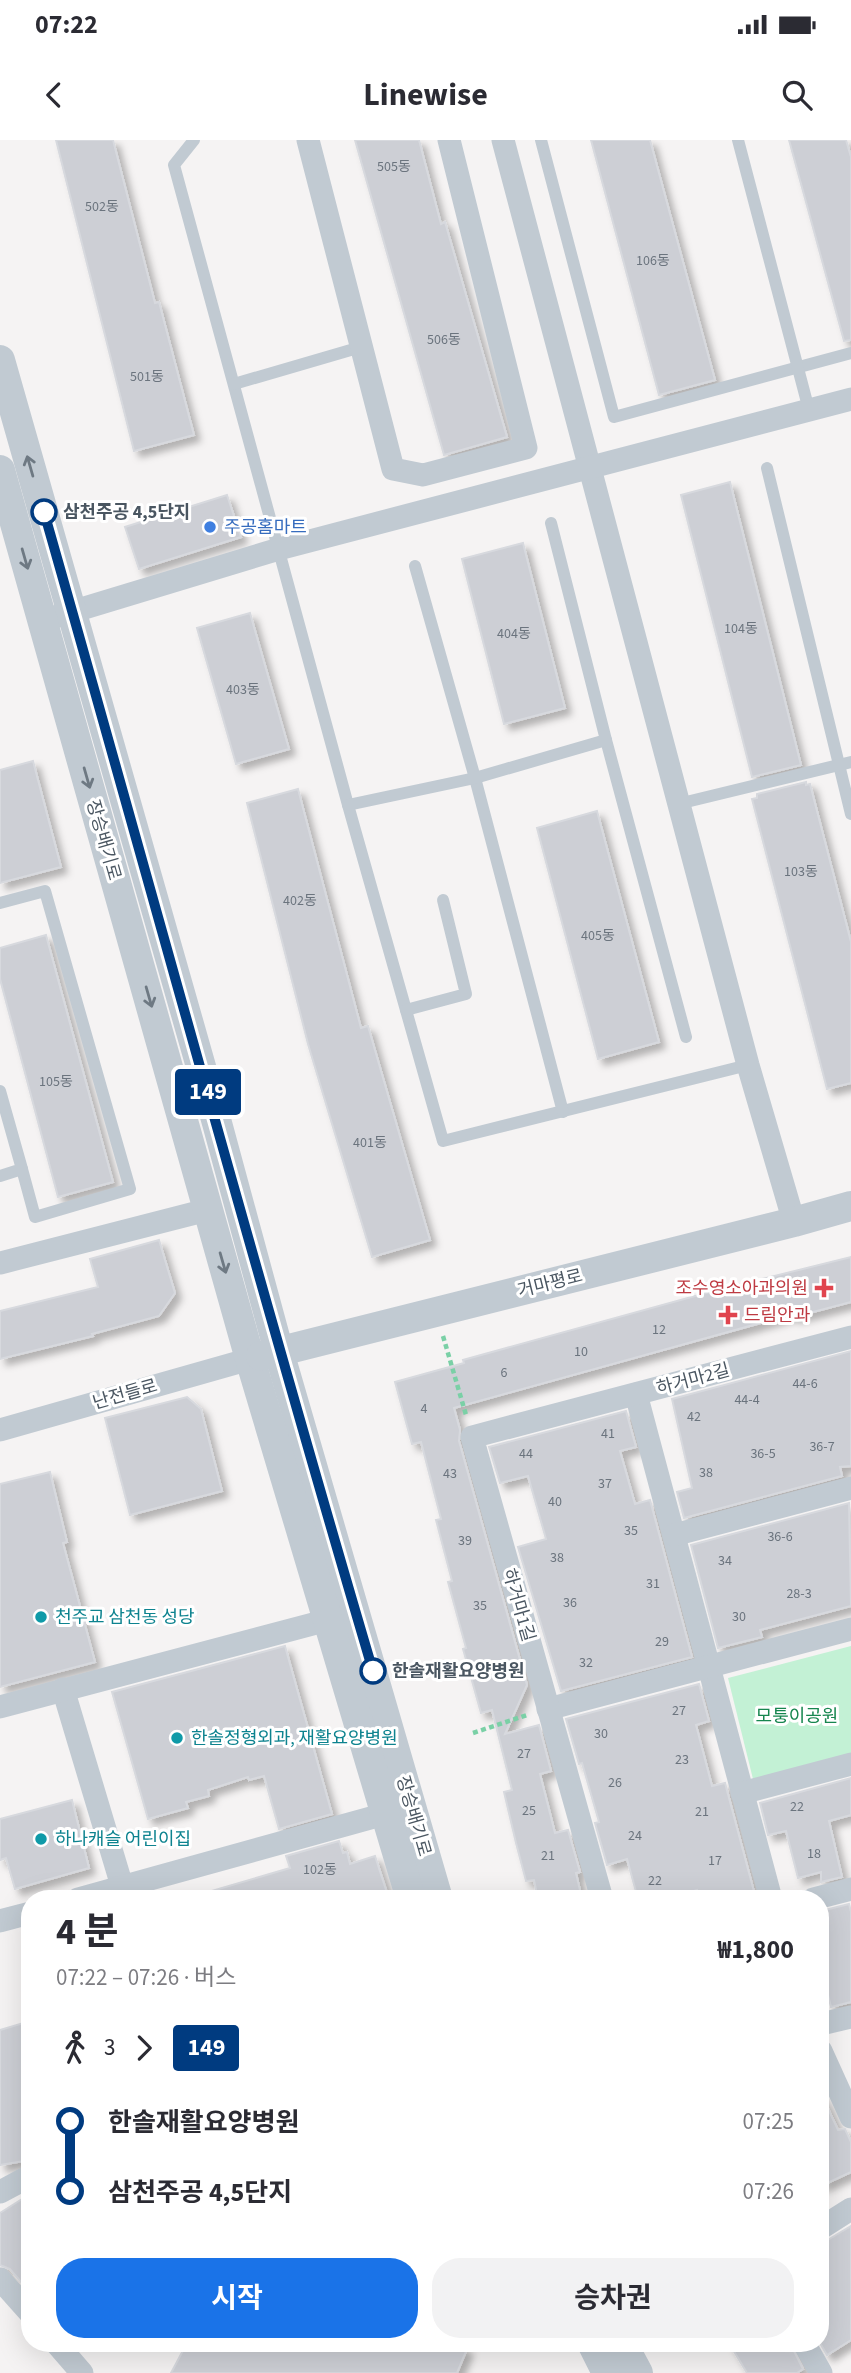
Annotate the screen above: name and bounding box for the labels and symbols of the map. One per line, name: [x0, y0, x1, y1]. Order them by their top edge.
house number: 505동: [377, 157, 411, 177]
house number: 502동: [85, 197, 119, 217]
house number: 106동: [636, 251, 670, 271]
house number: 506동: [427, 330, 461, 350]
house number: 501동: [130, 367, 164, 387]
one-way arrow: [23, 456, 36, 478]
marker: 삼천주공 4,5단지: [31, 499, 57, 525]
place label: 삼천주공 4,5단지: [63, 500, 190, 525]
place label: 주공홈마트: [224, 515, 307, 540]
marker: 주공홈마트: [202, 519, 218, 535]
one-way arrow: [19, 547, 32, 570]
house number: 104동: [724, 619, 758, 639]
house number: 404동: [497, 624, 531, 644]
house number: 403동: [226, 680, 260, 700]
one-way arrow: [81, 766, 94, 789]
street label: 장승배기로: [80, 797, 127, 883]
house number: 103동: [784, 862, 818, 882]
house number: 402동: [283, 891, 317, 911]
house number: 405동: [581, 926, 615, 946]
one-way arrow: [143, 986, 156, 1008]
line badge: 149: [168, 1069, 248, 1115]
house number: 105동: [39, 1072, 73, 1092]
house number: 401동: [353, 1133, 387, 1153]
one-way arrow: [217, 1251, 230, 1274]
street label: 거마평로: [515, 1263, 585, 1304]
place label: 조수영소아과의원: [676, 1276, 808, 1301]
marker: 조수영소아과의원: [814, 1278, 834, 1298]
place label: 드림안과: [744, 1303, 811, 1328]
marker: 드림안과: [718, 1305, 738, 1325]
house number: 12: [652, 1320, 666, 1340]
house number: 10: [574, 1342, 588, 1362]
street label: 하거마2길: [654, 1358, 733, 1401]
house number: 6: [501, 1363, 508, 1383]
street label: 난전들로: [90, 1373, 160, 1416]
house number: 44-6: [792, 1374, 818, 1394]
house number: 44-4: [734, 1390, 760, 1410]
house number: 4: [421, 1399, 428, 1419]
house number: 42: [687, 1407, 701, 1427]
house number: 41: [601, 1424, 615, 1444]
house number: 36-7: [809, 1437, 835, 1457]
house number: 44: [519, 1444, 533, 1464]
house number: 36-5: [750, 1444, 776, 1464]
house number: 38: [699, 1463, 713, 1483]
house number: 43: [443, 1464, 457, 1484]
house number: 37: [598, 1474, 612, 1494]
house number: 40: [548, 1492, 562, 1512]
house number: 35: [624, 1521, 638, 1541]
house number: 36-6: [767, 1527, 793, 1547]
house number: 39: [458, 1531, 472, 1551]
house number: 38: [550, 1548, 564, 1568]
house number: 34: [718, 1551, 732, 1571]
street label: 하거마1길: [496, 1566, 541, 1645]
house number: 31: [646, 1574, 660, 1594]
house number: 28-3: [786, 1584, 812, 1604]
house number: 36: [563, 1593, 577, 1613]
house number: 35: [473, 1596, 487, 1616]
place label: 천주교 삼천동 성당: [55, 1605, 195, 1630]
house number: 30: [732, 1607, 746, 1627]
marker: 천주교 삼천동 성당: [33, 1609, 49, 1625]
house number: 29: [655, 1632, 669, 1652]
house number: 32: [579, 1653, 593, 1673]
marker: 한솔재활요양병원: [360, 1658, 386, 1684]
place label: 한솔재활요양병원: [392, 1659, 524, 1684]
house number: 27: [672, 1701, 686, 1721]
park label: 모퉁이공원: [756, 1704, 838, 1729]
house number: 30: [594, 1724, 608, 1744]
place label: 한솔정형외과, 재활요양병원: [191, 1726, 398, 1751]
marker: 한솔정형외과, 재활요양병원: [169, 1730, 185, 1746]
house number: 27: [517, 1744, 531, 1764]
house number: 23: [675, 1750, 689, 1770]
street label: 장승배기로: [390, 1773, 437, 1859]
house number: 26: [608, 1773, 622, 1793]
house number: 22: [790, 1797, 804, 1817]
house number: 25: [522, 1801, 536, 1821]
house number: 21: [695, 1802, 709, 1822]
house number: 24: [628, 1826, 642, 1846]
place label: 하나캐슬 어린이집: [55, 1827, 191, 1852]
marker: 하나캐슬 어린이집: [33, 1831, 49, 1847]
house number: 18: [807, 1844, 821, 1864]
house number: 21: [541, 1846, 555, 1866]
house number: 17: [708, 1851, 722, 1871]
house number: 102동: [303, 1860, 337, 1880]
house number: 22: [648, 1871, 662, 1891]

